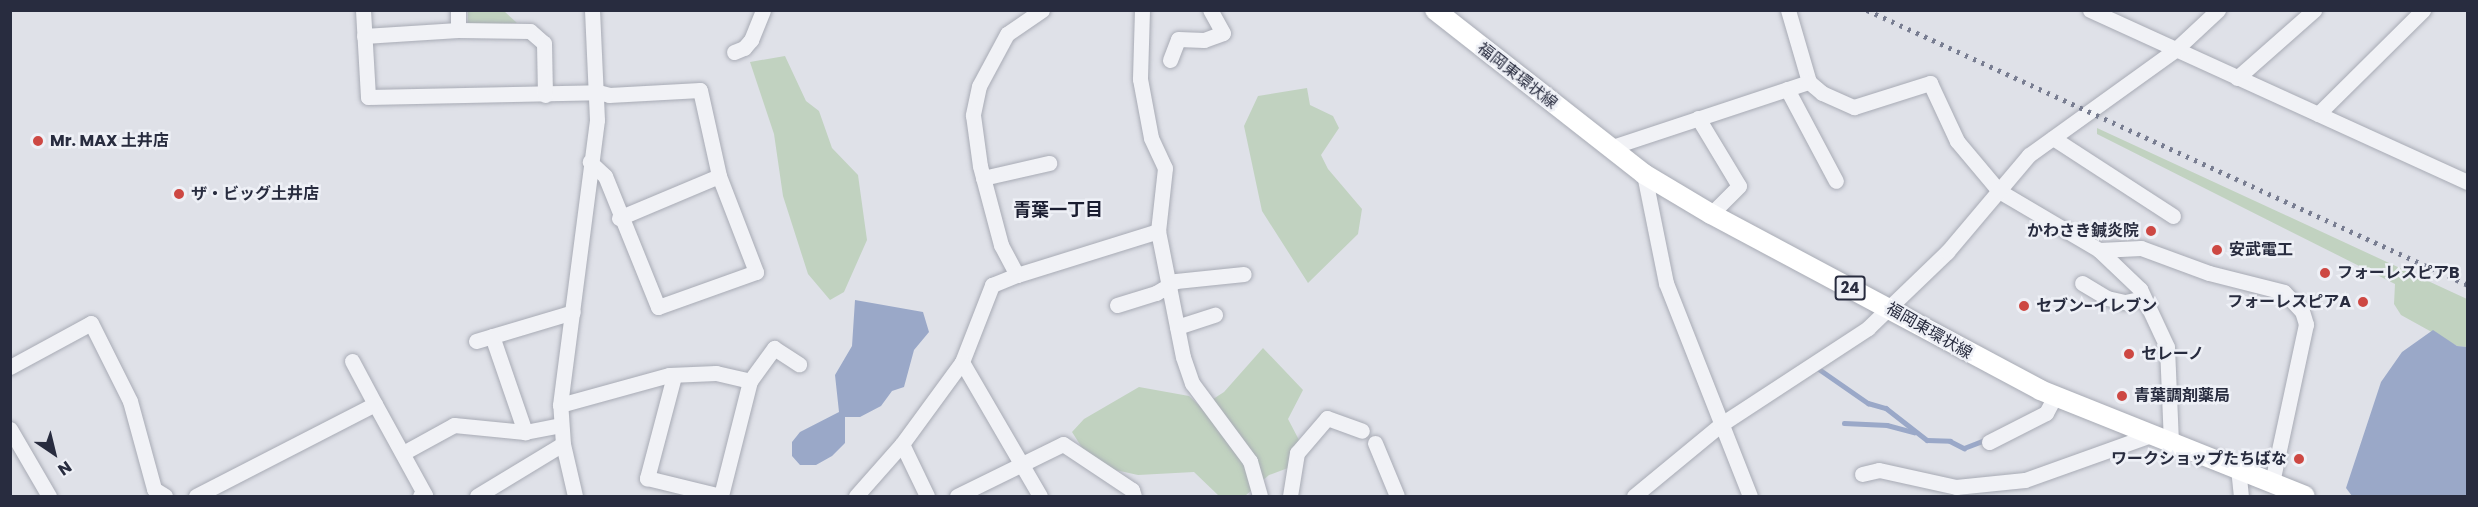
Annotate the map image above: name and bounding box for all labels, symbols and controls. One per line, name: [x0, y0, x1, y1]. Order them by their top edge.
street label: 福岡東環状線: [1473, 39, 1561, 113]
place label: Mr. MAX 土井店: [50, 131, 169, 151]
marker: Mr. MAX 土井店: [31, 134, 45, 148]
place label: ザ・ビッグ土井店: [191, 184, 319, 204]
marker: ザ・ビッグ土井店: [172, 187, 186, 201]
district label: 青葉一丁目: [1013, 199, 1103, 221]
place label: かわさき鍼炎院: [2027, 221, 2139, 241]
marker: かわさき鍼炎院: [2144, 224, 2158, 238]
place label: 安武電工: [2229, 240, 2293, 260]
marker: 安武電工: [2210, 243, 2224, 257]
place label: フォーレスピアB: [2337, 263, 2460, 283]
marker: フォーレスピアB: [2318, 266, 2332, 280]
road number: 24: [1834, 276, 1866, 300]
place label: フォーレスピアA: [2227, 292, 2351, 312]
marker: フォーレスピアA: [2356, 295, 2370, 309]
place label: セブン-イレブン: [2036, 296, 2157, 316]
street label: 福岡東環状線: [1883, 299, 1975, 363]
marker: セブン-イレブン: [2017, 299, 2031, 313]
place label: セレーノ: [2141, 344, 2205, 364]
marker: セレーノ: [2122, 347, 2136, 361]
place label: 青葉調剤薬局: [2134, 386, 2230, 406]
marker: 青葉調剤薬局: [2115, 389, 2129, 403]
north arrow: [24, 423, 84, 483]
place label: ワークショップたちばな: [2111, 449, 2287, 469]
marker: ワークショップたちばな: [2292, 452, 2306, 466]
text: N: [53, 455, 76, 481]

